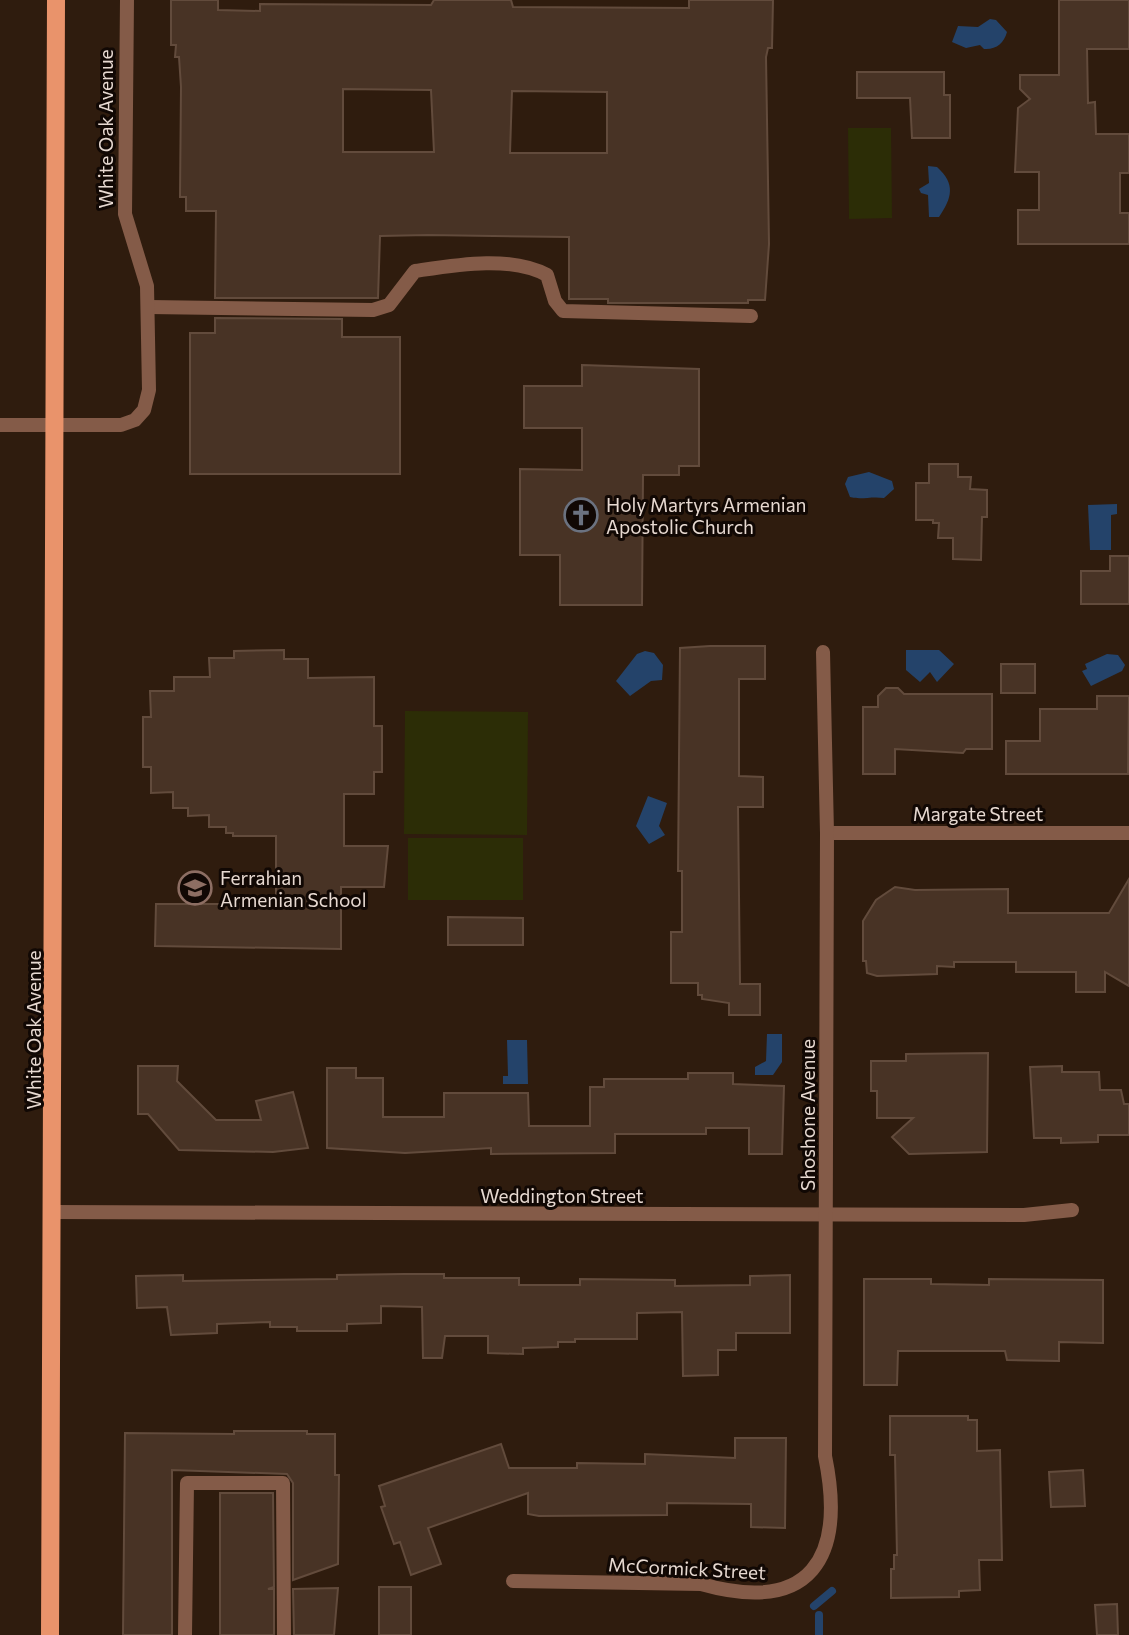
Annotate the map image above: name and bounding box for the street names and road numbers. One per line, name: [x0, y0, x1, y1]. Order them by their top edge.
street label: White Oak Avenue: [94, 49, 117, 209]
street label: Margate Street: [913, 802, 1044, 825]
street label: White Oak Avenue: [22, 950, 45, 1110]
street label: Shoshone Avenue: [796, 1039, 819, 1191]
street label: Weddington Street: [480, 1184, 644, 1207]
street label: McCormick Street: [608, 1552, 767, 1584]

